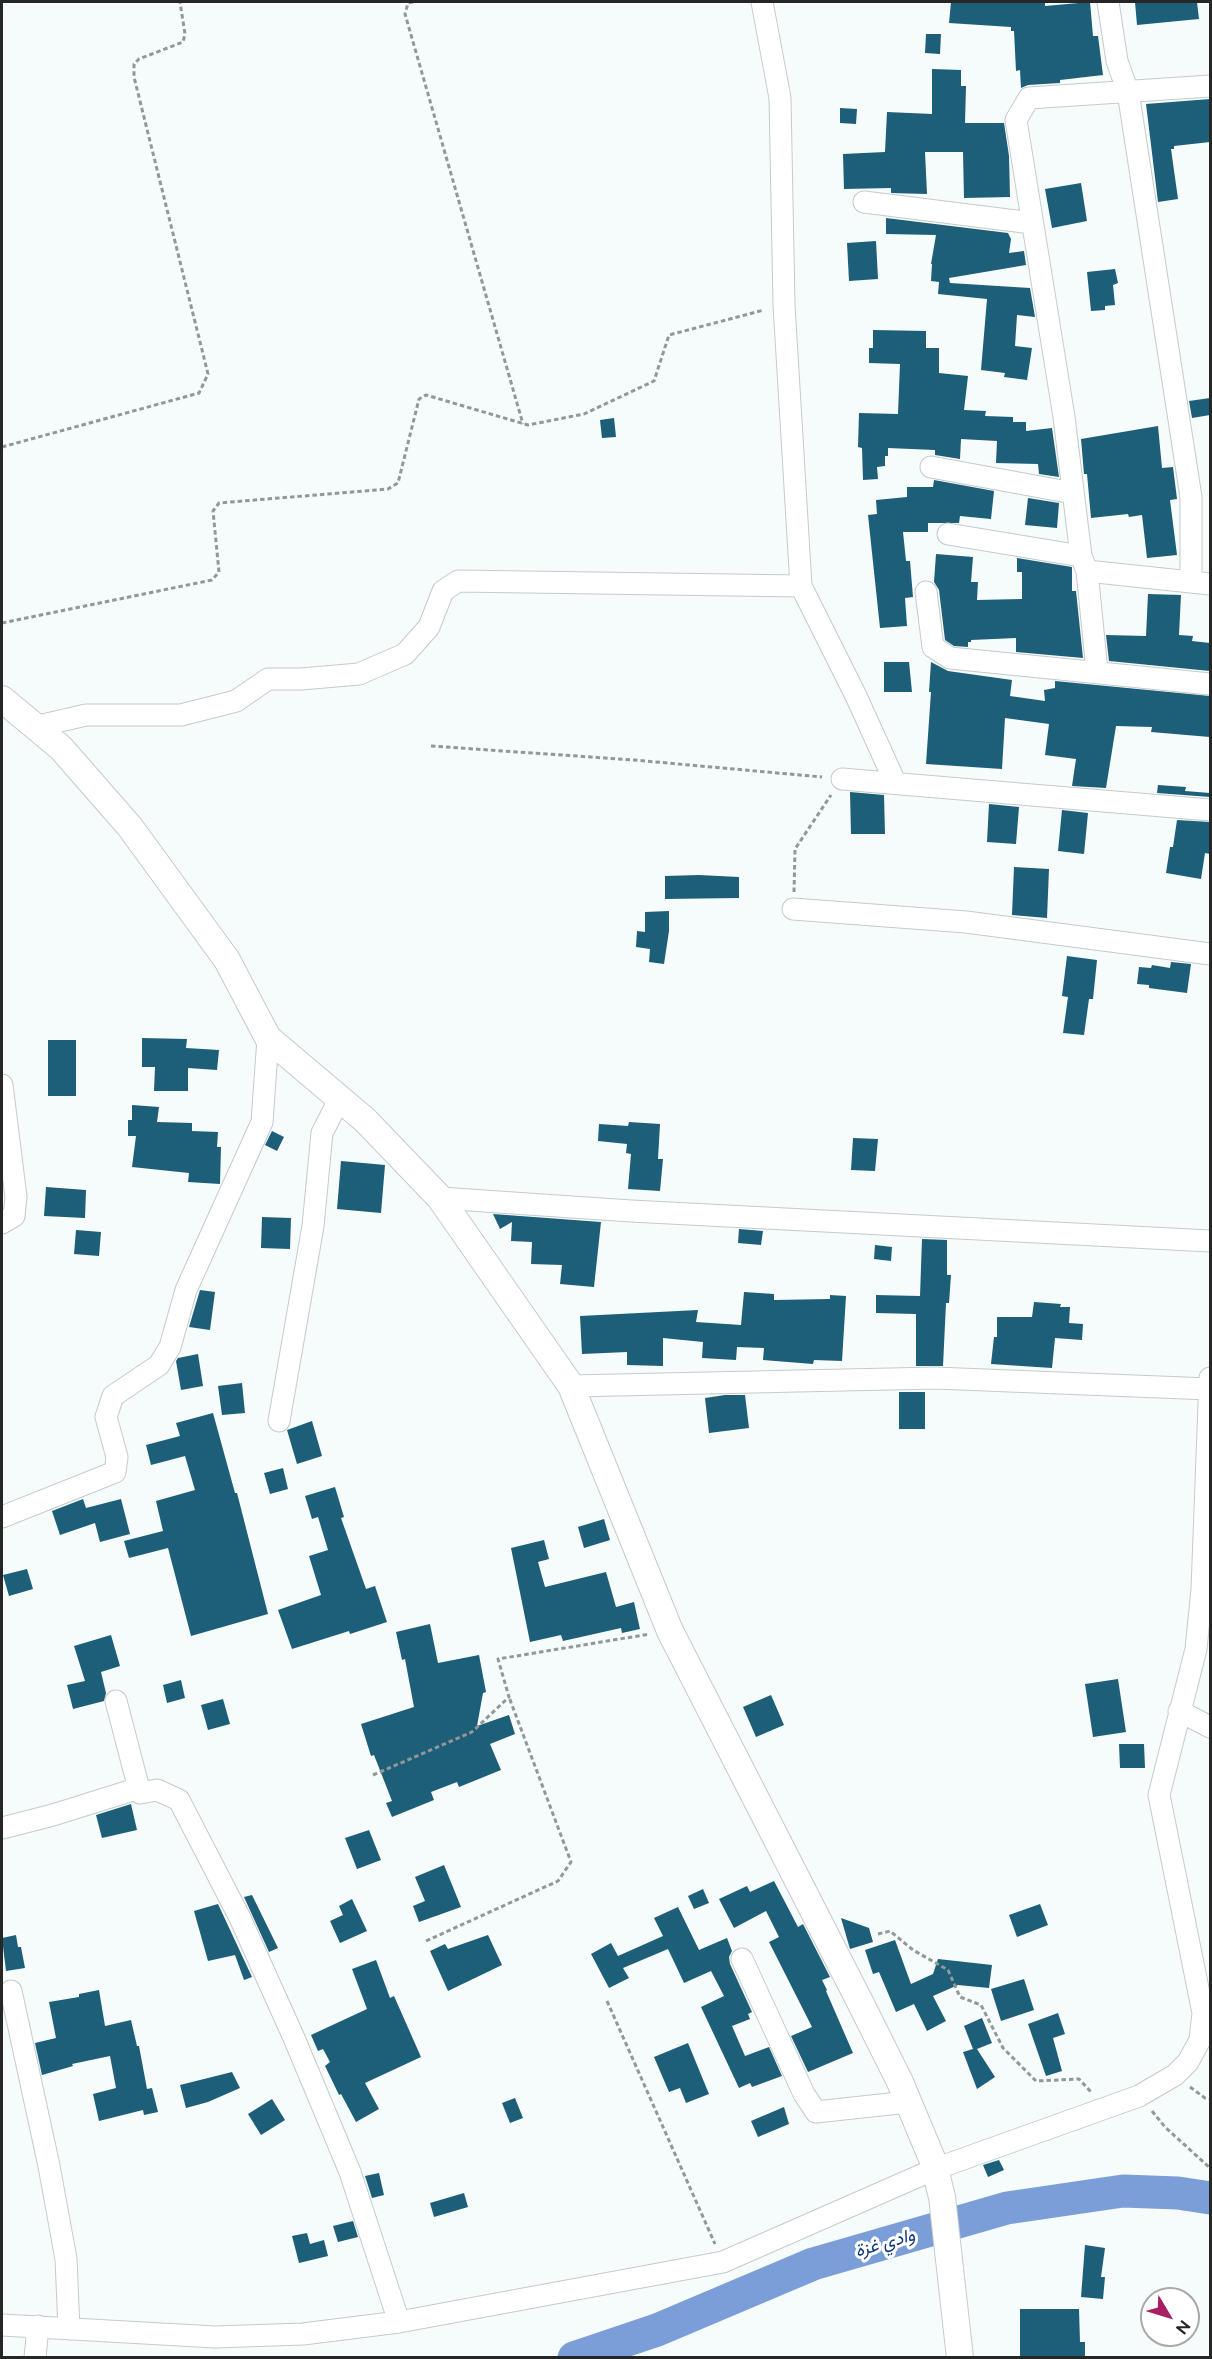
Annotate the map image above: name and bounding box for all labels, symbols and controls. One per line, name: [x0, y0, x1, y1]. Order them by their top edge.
water label: وادي غزة: [853, 2224, 917, 2262]
north arrow: [1140, 2287, 1200, 2347]
text: N: [1172, 2316, 1194, 2338]

